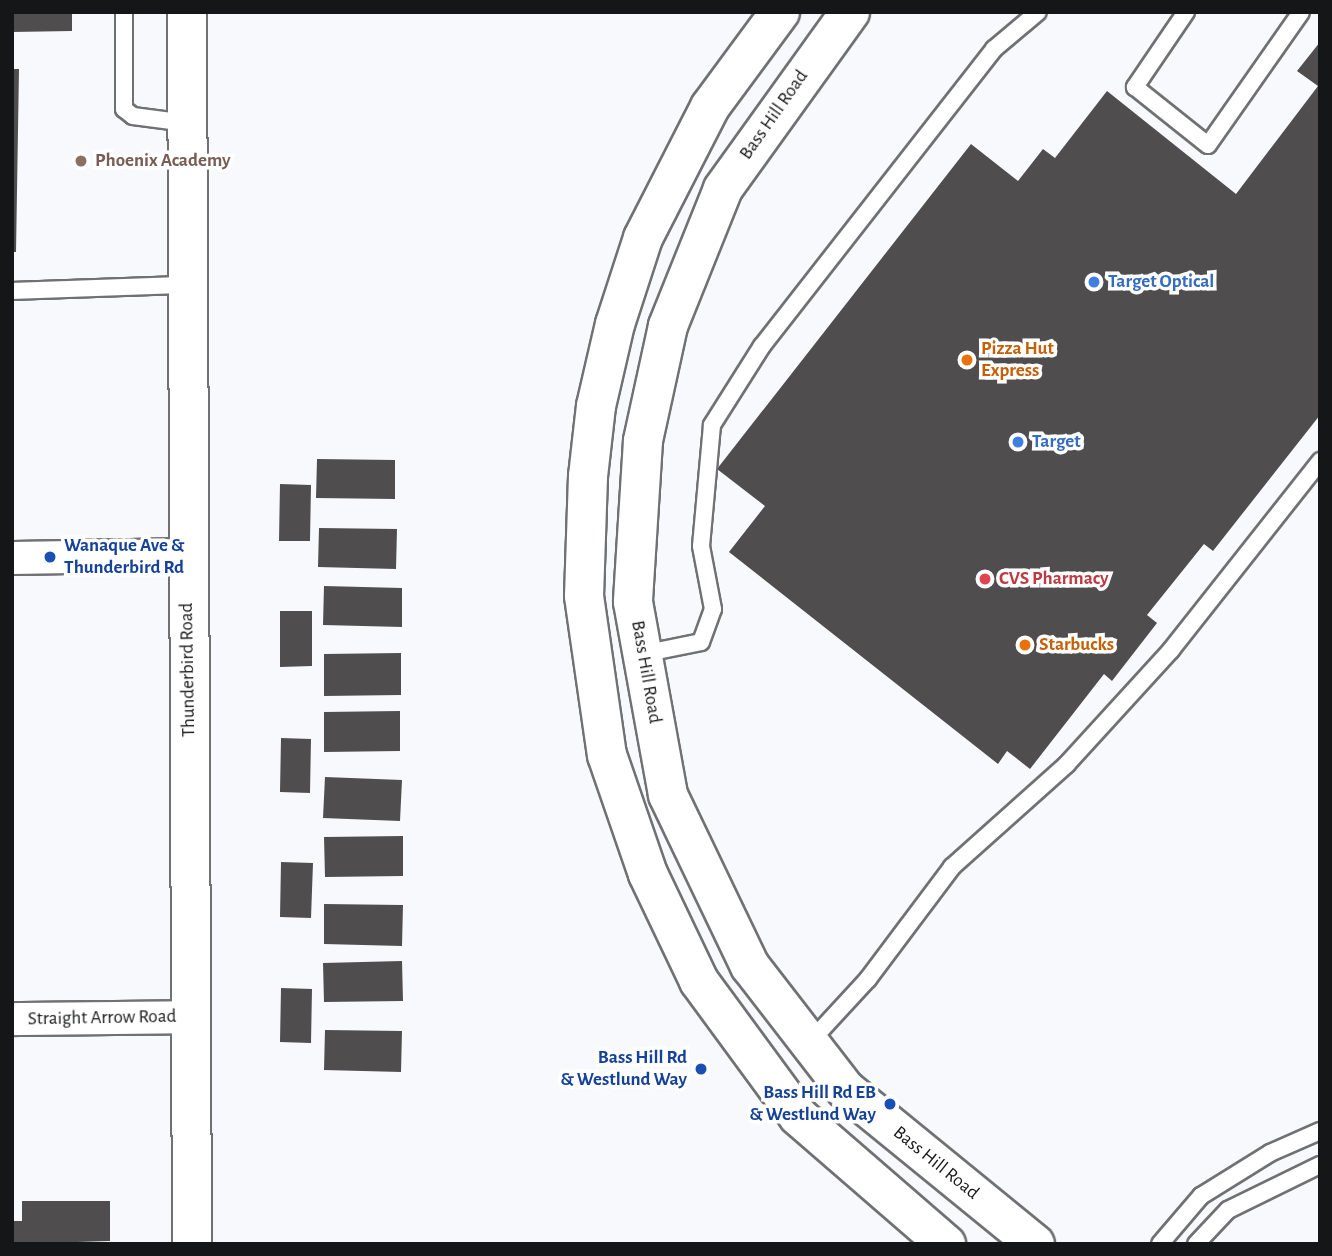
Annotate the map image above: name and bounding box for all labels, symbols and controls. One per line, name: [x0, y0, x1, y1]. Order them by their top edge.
street label: Bass Hill Road: [735, 66, 813, 164]
place label: Phoenix Academy: [95, 150, 230, 172]
marker: Phoenix Academy: [73, 153, 89, 169]
place label: Target Optical: [1108, 271, 1214, 293]
marker: Target Optical: [1086, 274, 1102, 290]
place label: Pizza Hut Express: [981, 338, 1054, 382]
marker: Pizza Hut Express: [959, 352, 975, 368]
place label: Target: [1032, 431, 1081, 453]
marker: Target: [1010, 434, 1026, 450]
place label: Wanaque Ave & Thunderbird Rd: [64, 535, 184, 579]
marker: Wanaque Ave & Thunderbird Rd: [42, 549, 58, 565]
place label: CVS Pharmacy: [999, 568, 1109, 590]
marker: CVS Pharmacy: [977, 571, 993, 587]
street label: Thunderbird Road: [175, 603, 201, 737]
street label: Bass Hill Road: [626, 619, 666, 725]
place label: Starbucks: [1039, 634, 1114, 656]
marker: Starbucks: [1017, 637, 1033, 653]
street label: Straight Arrow Road: [28, 1005, 176, 1031]
place label: Bass Hill Rd & Westlund Way: [560, 1047, 687, 1091]
marker: Bass Hill Rd & Westlund Way: [693, 1061, 709, 1077]
place label: Bass Hill Rd EB & Westlund Way: [749, 1082, 876, 1126]
marker: Bass Hill Rd EB & Westlund Way: [882, 1096, 898, 1112]
street label: Bass Hill Road: [888, 1121, 984, 1205]

